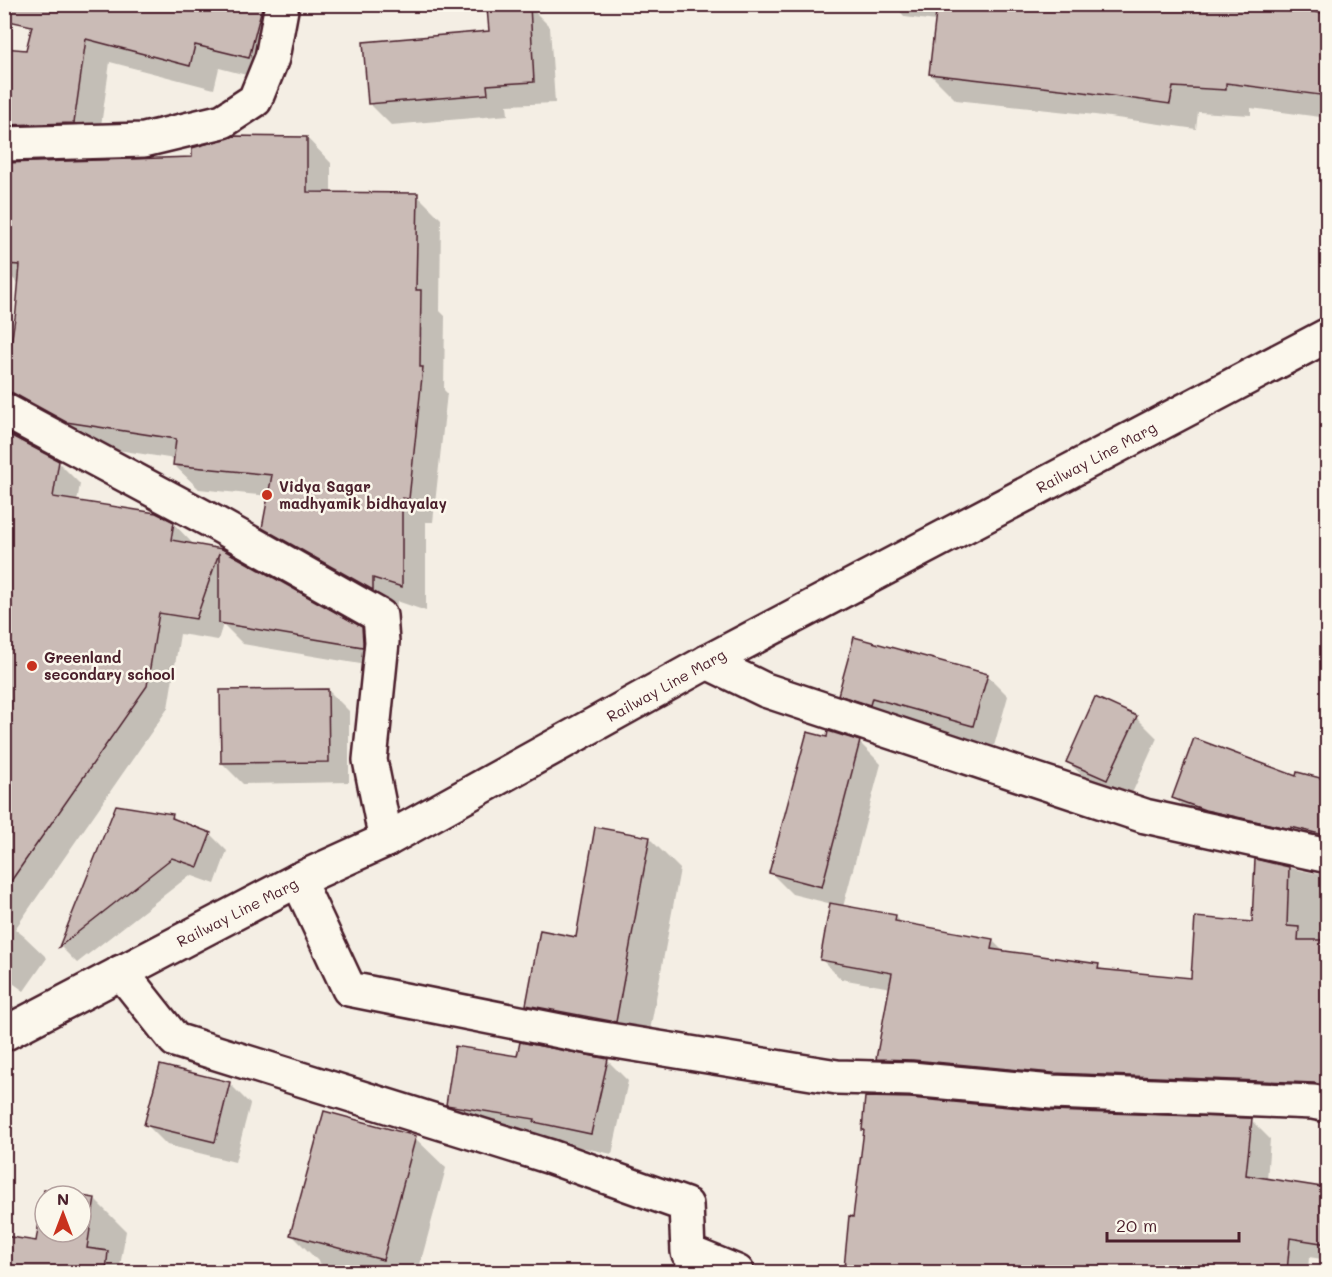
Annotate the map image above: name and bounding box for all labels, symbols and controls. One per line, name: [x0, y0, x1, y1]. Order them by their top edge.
street label: Railway Line Marg: [1032, 417, 1160, 497]
place label: Vidya Sagar madhyamik bidhayalay: [279, 476, 447, 513]
marker: Vidya Sagar madhyamik bidhayalay: [260, 488, 274, 502]
street label: Railway Line Marg: [603, 644, 729, 726]
place label: Greenland secondary school: [44, 647, 175, 684]
marker: Greenland secondary school: [25, 659, 39, 673]
street label: Railway Line Marg: [173, 873, 301, 951]
north arrow: [33, 1184, 93, 1244]
text: N: [57, 1188, 69, 1209]
scale bar: [1107, 1205, 1239, 1243]
text: 20 m: [1116, 1213, 1157, 1237]

